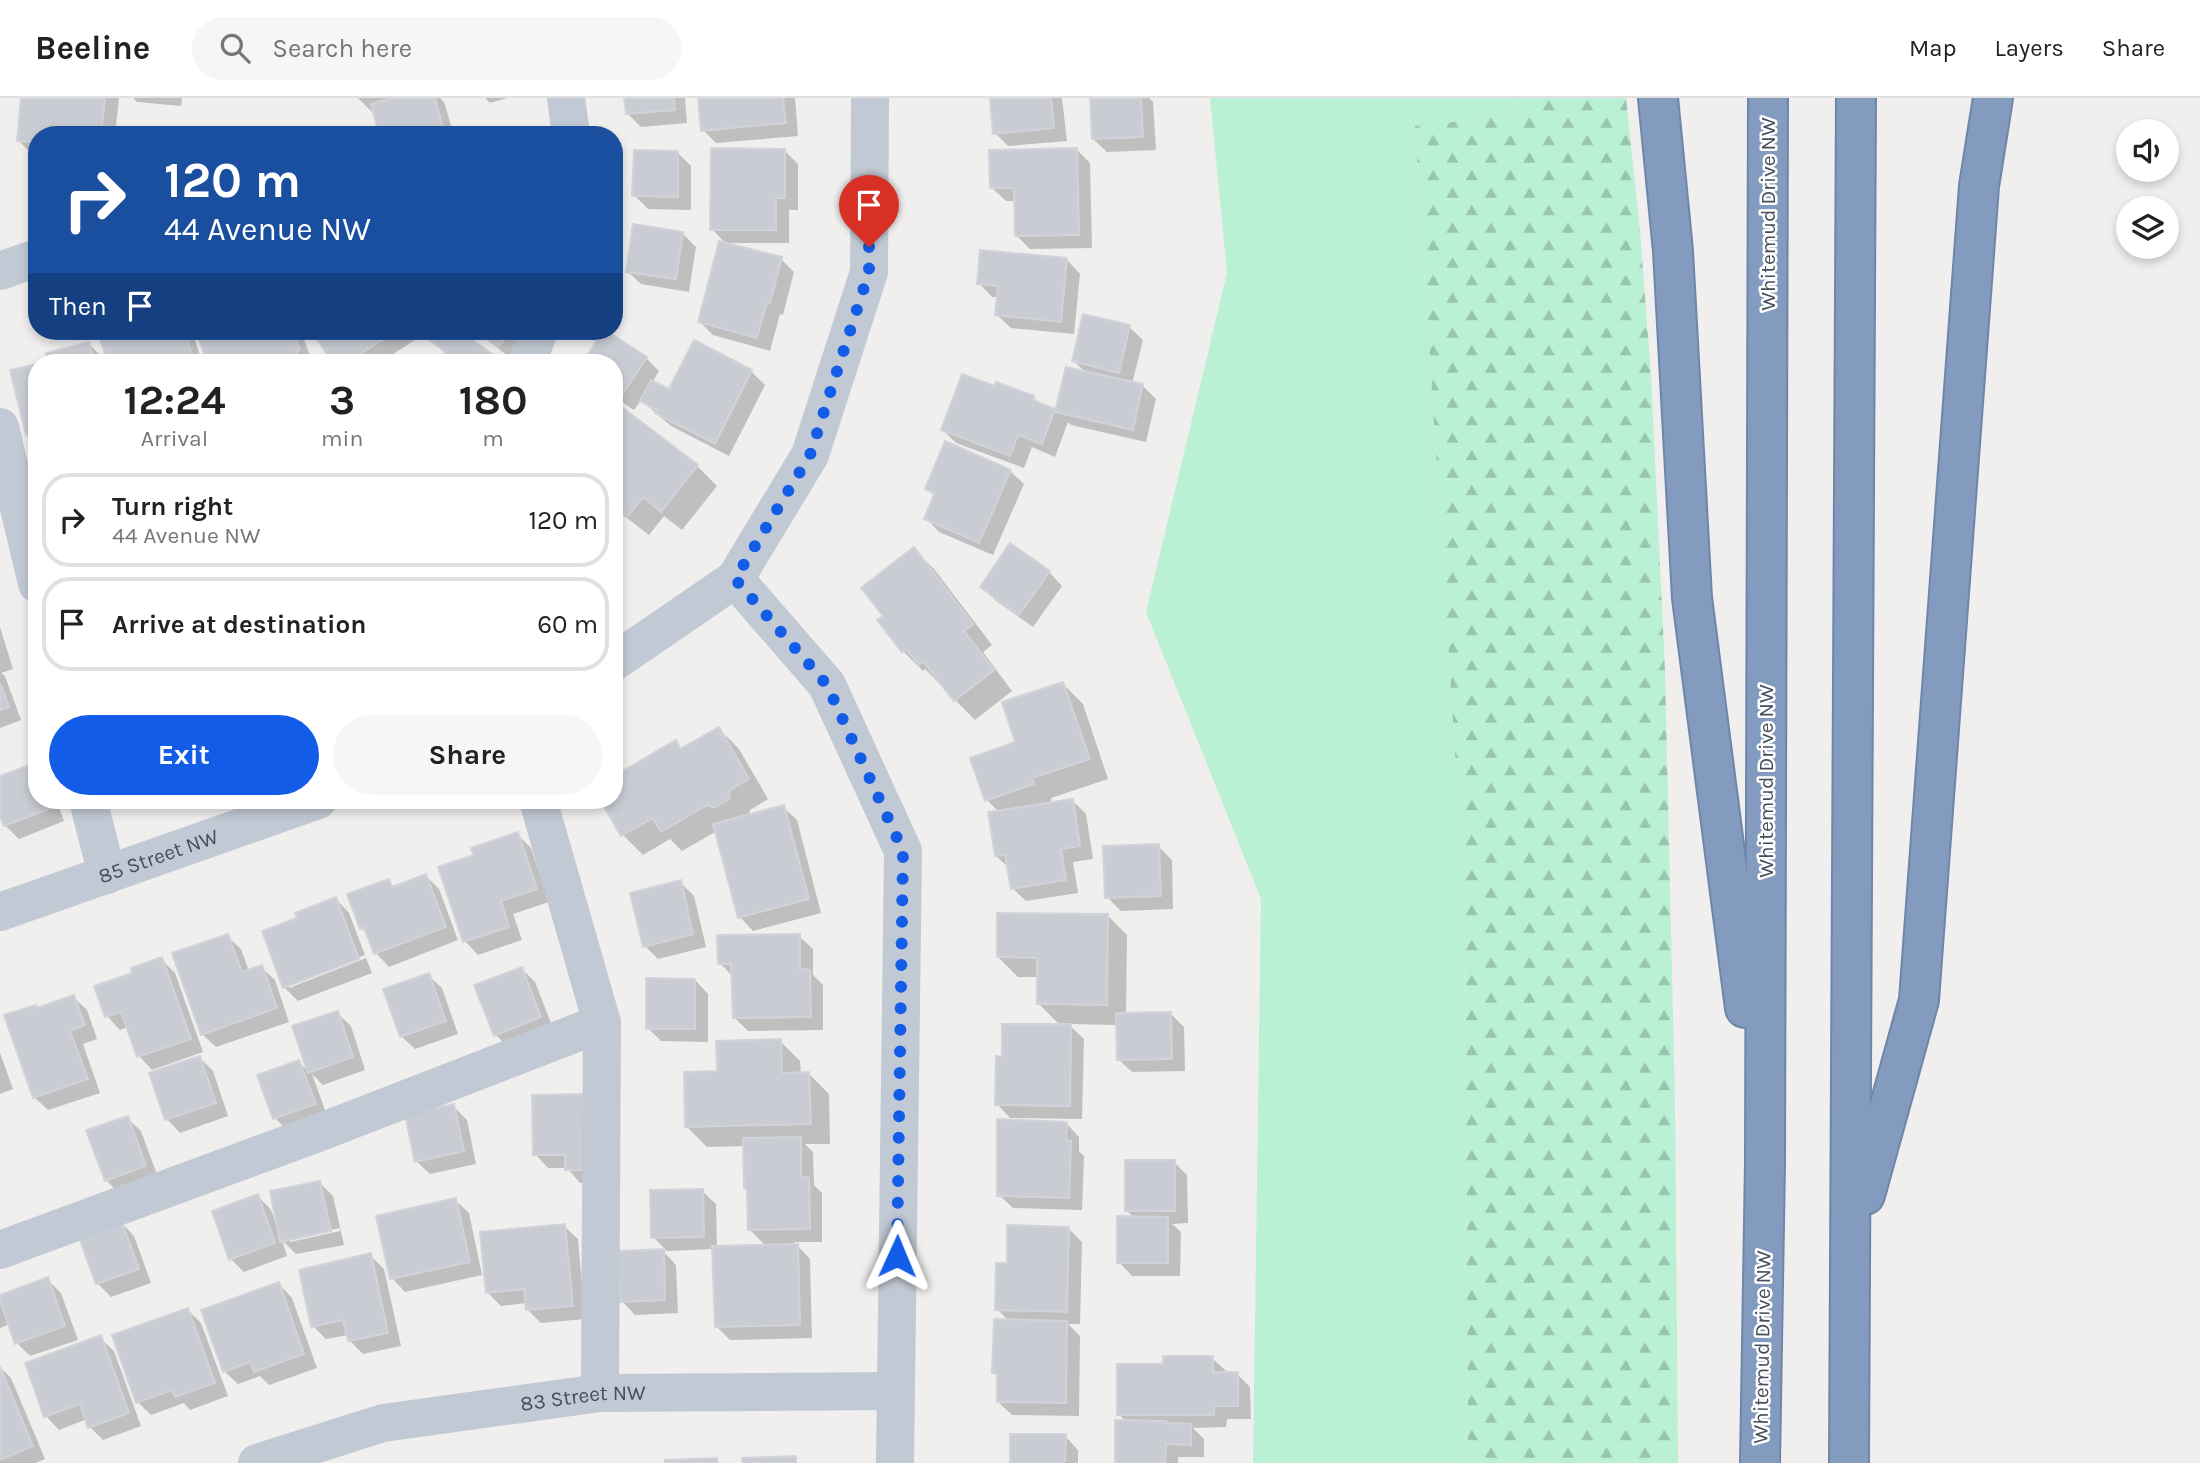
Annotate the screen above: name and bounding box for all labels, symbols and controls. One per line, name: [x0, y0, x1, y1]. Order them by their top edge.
search box: [192, 17, 682, 80]
text: Beeline: [35, 29, 150, 67]
icon: search: [216, 29, 254, 67]
text: Search here: [272, 33, 412, 64]
text: Map: [1909, 34, 1957, 62]
text: Layers: [1995, 34, 2064, 62]
text: Share: [2102, 34, 2165, 62]
street label: Whitemud Drive NW: [1756, 117, 1780, 311]
map controls: [2116, 119, 2179, 259]
button: sound: [2116, 119, 2179, 182]
text: 120 m: [164, 152, 301, 209]
icon: right: [49, 154, 140, 245]
pin: [839, 175, 899, 247]
icon: arrive: [850, 186, 888, 224]
button: layers: [2116, 196, 2179, 259]
text: 44 Avenue NW: [164, 211, 371, 248]
icon: arrive: [121, 287, 159, 325]
text: Then: [49, 291, 107, 322]
text: 12:24: [123, 375, 226, 425]
text: 3: [329, 375, 355, 425]
text: 180: [459, 375, 527, 425]
text: Arrival: [141, 425, 208, 452]
text: min: [321, 425, 363, 452]
text: m: [482, 425, 504, 452]
text: Turn right: [112, 491, 233, 522]
icon: right: [53, 501, 91, 539]
text: 120 m: [528, 505, 598, 536]
text: 44 Avenue NW: [112, 522, 261, 549]
icon: arrive: [53, 605, 91, 643]
text: Arrive at destination: [112, 609, 366, 640]
text: 60 m: [537, 609, 598, 640]
street label: Whitemud Drive NW: [1754, 684, 1778, 878]
button: Exit: [49, 715, 319, 795]
button: Share: [333, 715, 602, 795]
street label: 85 Street NW: [95, 824, 222, 888]
position arrow: [860, 1219, 934, 1293]
street label: Whitemud Drive NW: [1748, 1250, 1776, 1444]
street label: 83 Street NW: [519, 1381, 646, 1416]

